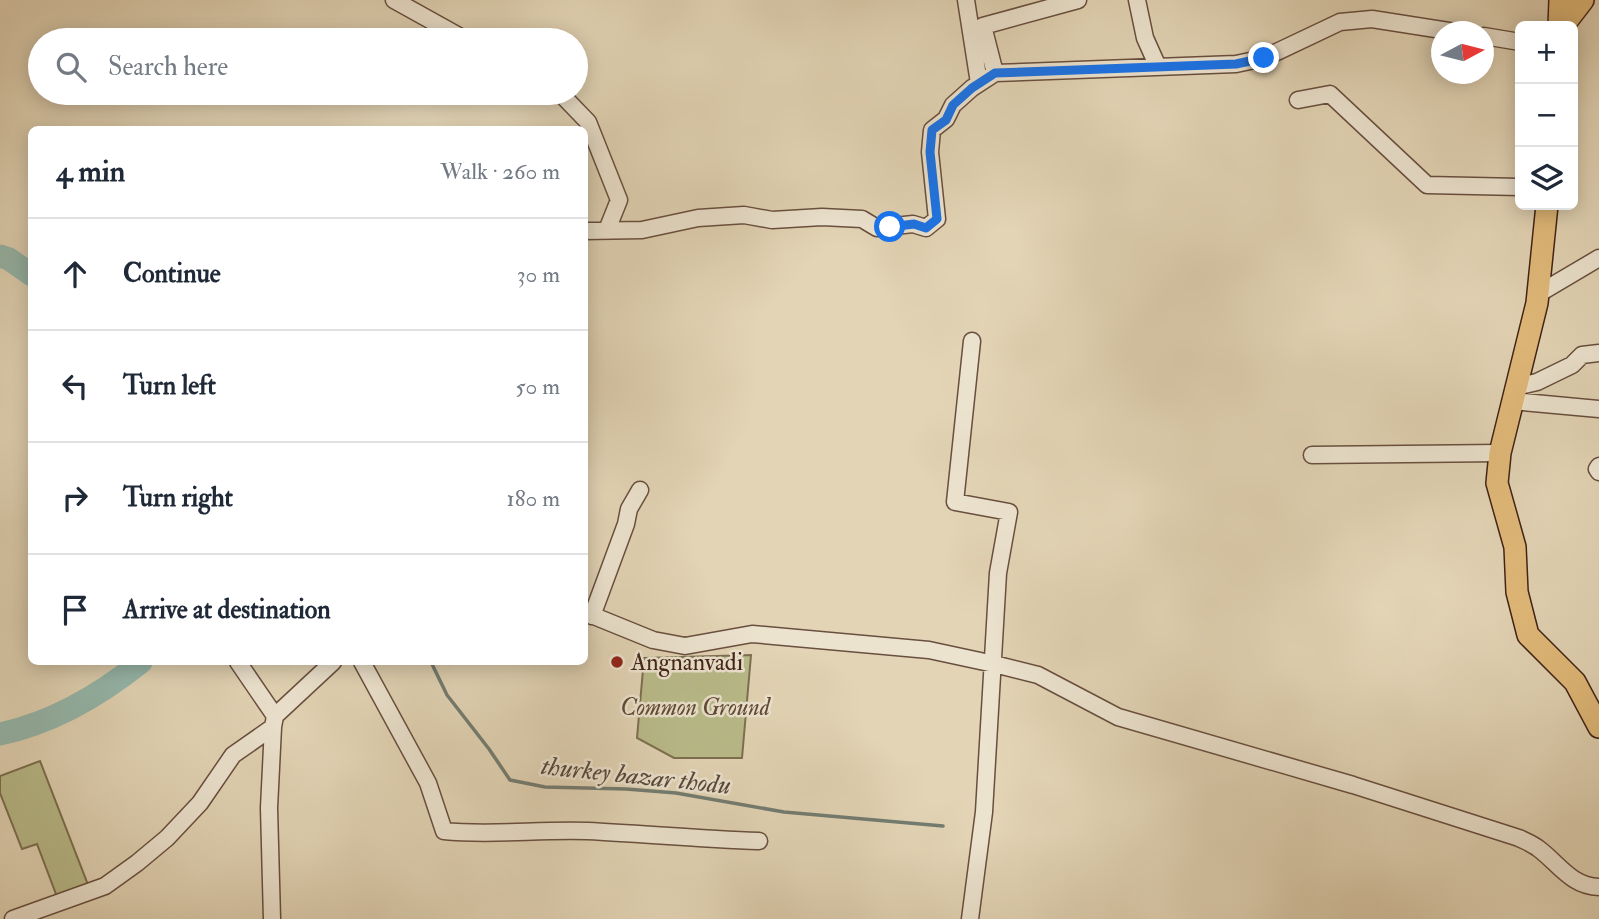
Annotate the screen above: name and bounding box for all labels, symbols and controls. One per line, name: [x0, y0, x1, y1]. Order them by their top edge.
north arrow: [1431, 21, 1494, 84]
map controls: [1515, 21, 1578, 210]
button: +: [1515, 21, 1578, 84]
search box: [28, 28, 588, 105]
route end: [1248, 42, 1279, 73]
icon: search: [52, 48, 90, 86]
text: Search here: [108, 51, 228, 83]
button: −: [1515, 84, 1578, 147]
button: layers: [1515, 147, 1578, 210]
text: 4 min: [56, 153, 125, 190]
text: Walk · 260 m: [440, 157, 560, 186]
route start: [874, 211, 905, 242]
icon: ahead: [56, 255, 94, 293]
text: Continue: [123, 258, 221, 290]
text: 30 m: [517, 260, 560, 289]
icon: left: [56, 367, 94, 405]
text: Turn left: [123, 370, 216, 402]
text: 50 m: [516, 372, 560, 401]
icon: right: [56, 479, 94, 517]
text: Turn right: [123, 482, 233, 514]
text: 180 m: [507, 484, 560, 513]
icon: arrive: [56, 591, 94, 629]
text: Arrive at destination: [123, 594, 331, 626]
place label: Angnanvadi: [630, 647, 743, 678]
marker: Angnanvadi: [609, 654, 625, 670]
park label: Common Ground: [620, 692, 772, 723]
water label: thurkey bazar thodu: [540, 750, 732, 802]

